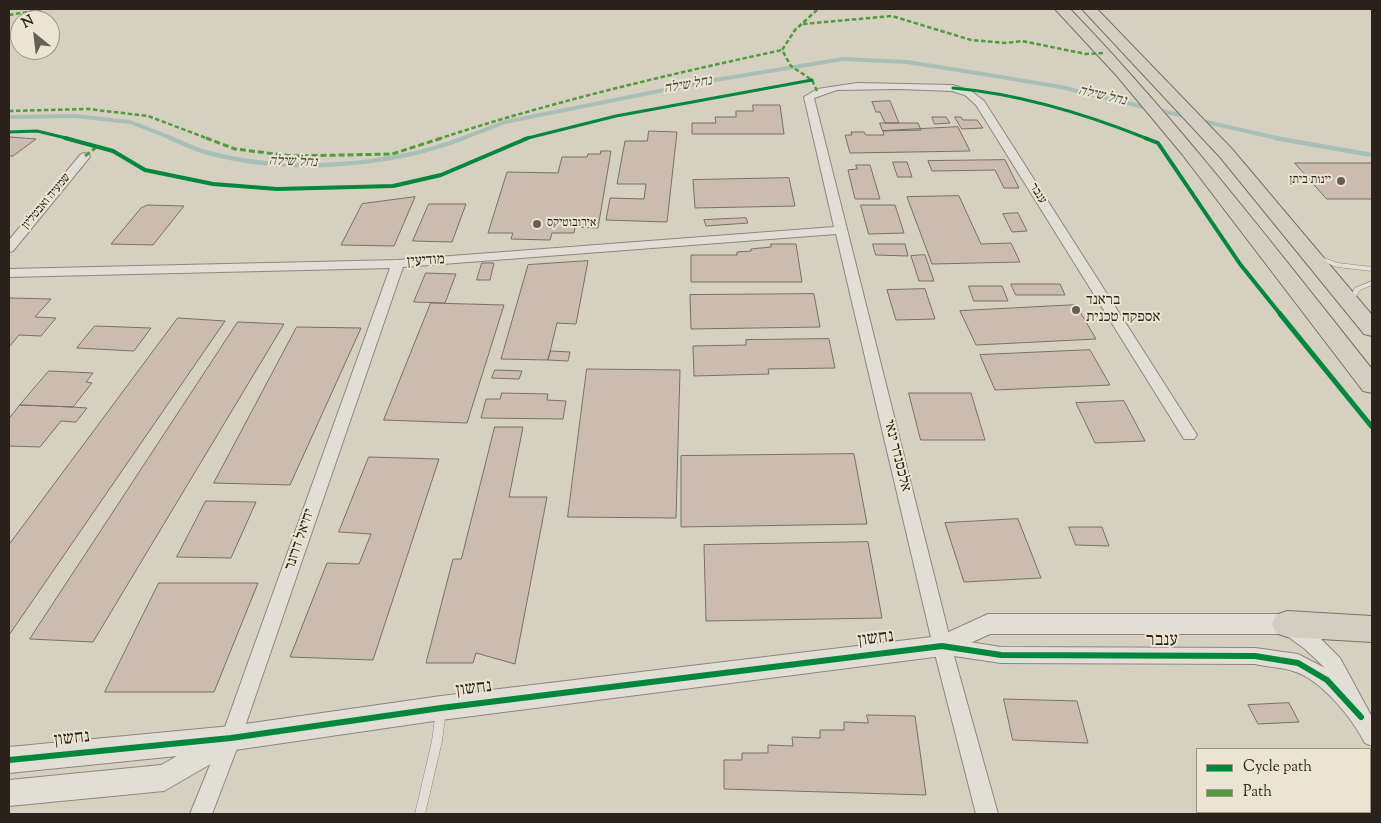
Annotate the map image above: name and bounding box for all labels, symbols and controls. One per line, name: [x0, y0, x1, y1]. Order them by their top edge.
north arrow: [10, 10, 60, 60]
text: N: [18, 11, 38, 34]
water label: נחל שילה: [663, 73, 713, 99]
water label: נחל שילה: [1076, 83, 1128, 111]
water label: נחל שילה: [268, 154, 318, 172]
street label: שמעיה ואבטליון: [19, 171, 75, 233]
place label: יינות ביתן: [1289, 174, 1331, 188]
marker: יינות ביתן: [1335, 175, 1347, 187]
street label: ענבר: [1025, 181, 1049, 207]
place label: אירובוטיקס: [547, 217, 596, 231]
marker: אירובוטיקס: [531, 218, 543, 230]
street label: מודיעין: [407, 252, 445, 272]
place label: בראנד אספקה טכנית: [1086, 292, 1160, 327]
marker: בראנד אספקה טכנית: [1070, 304, 1082, 316]
street label: אלכסנדר ינאי: [878, 418, 914, 494]
street label: יחיאל דרזנר: [282, 507, 320, 573]
street label: נחשון: [857, 627, 895, 653]
street label: ענבר: [1146, 631, 1178, 653]
street label: נחשון: [455, 677, 493, 703]
street label: נחשון: [53, 727, 91, 753]
legend: [1196, 748, 1371, 813]
text: Cycle path: [1243, 757, 1312, 778]
text: Path: [1243, 782, 1272, 803]

